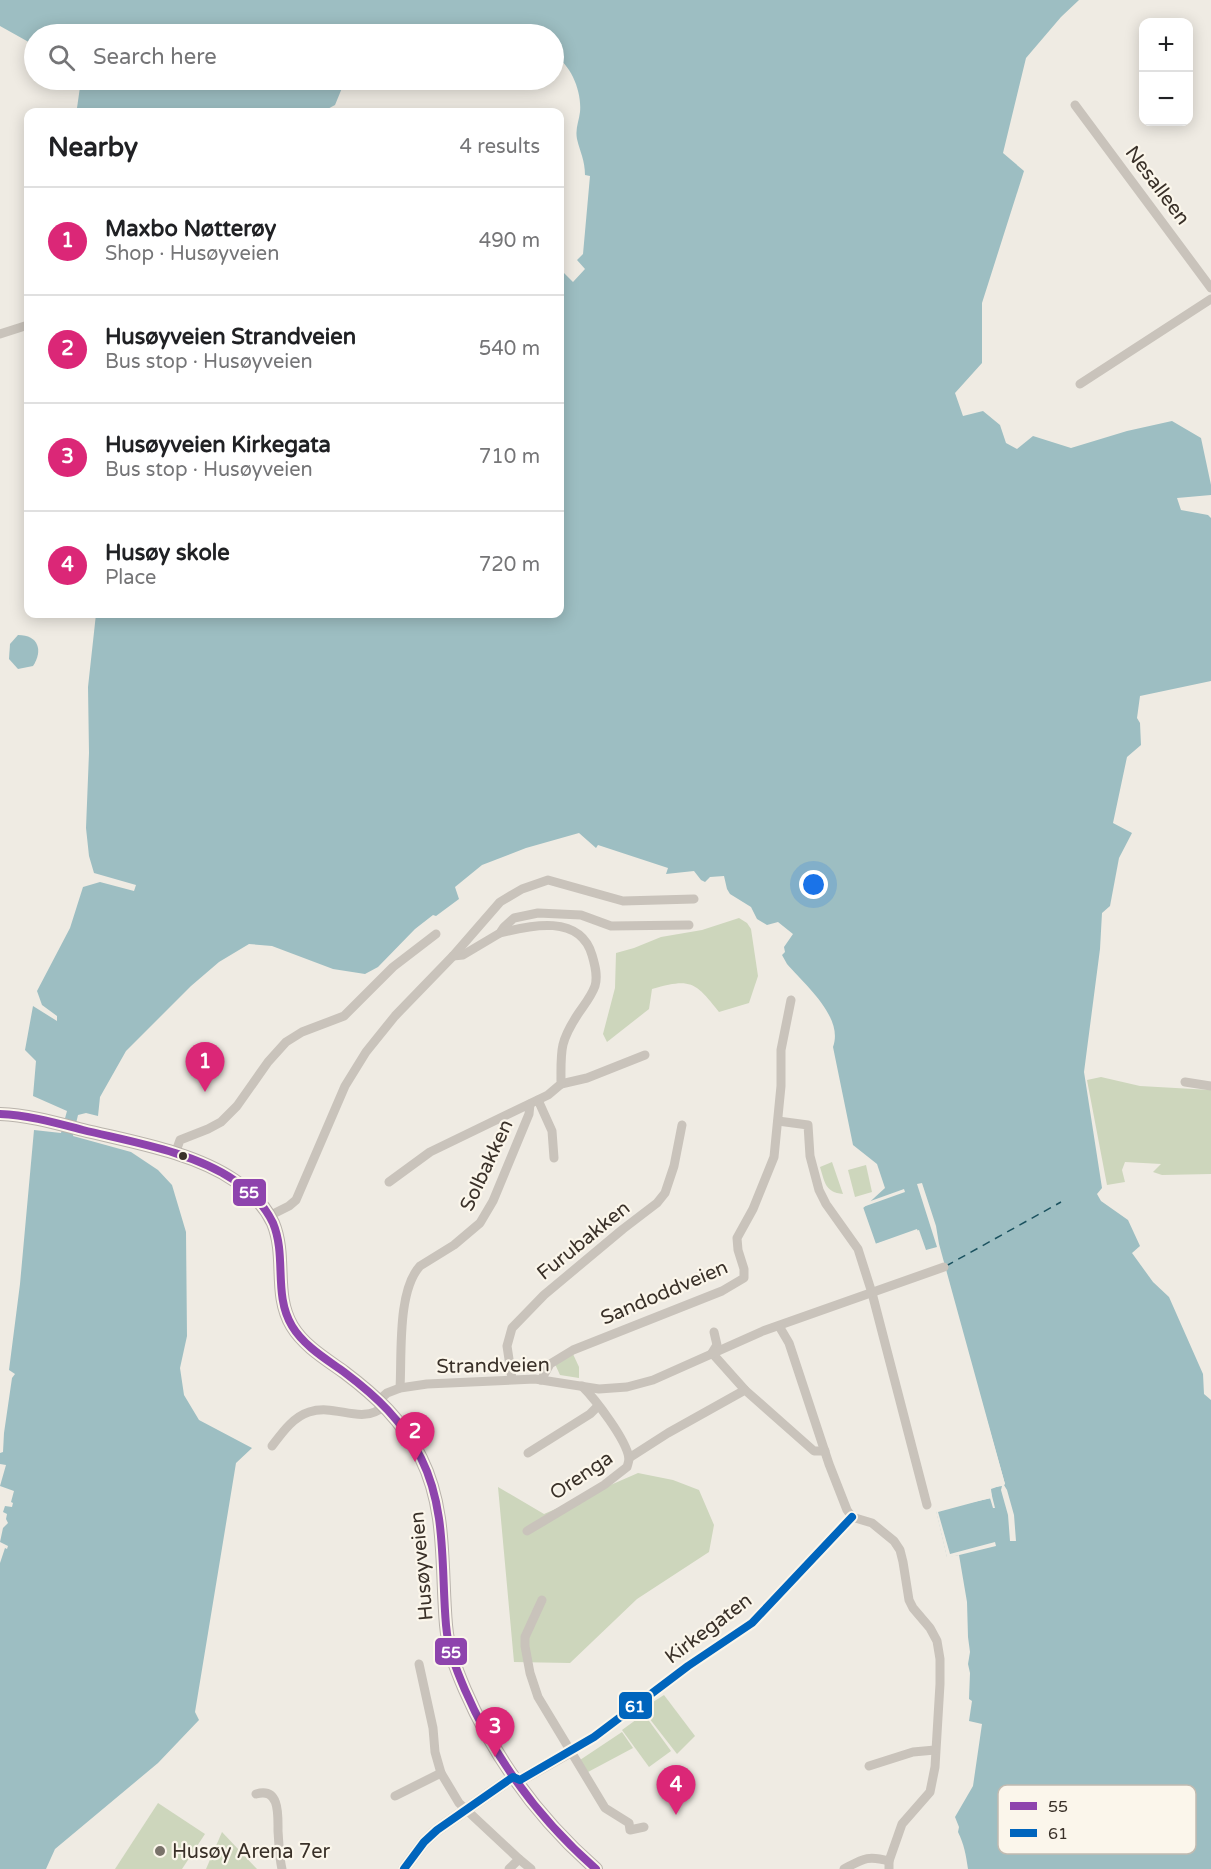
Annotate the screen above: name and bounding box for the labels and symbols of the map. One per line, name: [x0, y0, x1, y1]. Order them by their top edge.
street label: Nesalleen: [1120, 141, 1195, 230]
your location: [799, 870, 828, 899]
pin: 1: [186, 1042, 224, 1092]
street label: Solbakken: [455, 1116, 519, 1215]
unlabelled marker: [177, 1150, 189, 1162]
line badge: 55: [232, 1178, 267, 1207]
text: 55: [239, 1183, 259, 1203]
street label: Furubakken: [532, 1196, 635, 1285]
street label: Sandoddveien: [597, 1255, 732, 1331]
street label: Strandveien: [436, 1353, 550, 1379]
pin: 2: [396, 1412, 434, 1462]
street label: Orenga: [546, 1446, 618, 1506]
street label: Husøyveien: [405, 1510, 439, 1622]
street label: Kirkegaten: [660, 1588, 757, 1669]
line badge: 55: [434, 1637, 468, 1666]
text: 55: [441, 1643, 461, 1663]
line badge: 61: [618, 1691, 653, 1720]
text: 61: [625, 1697, 645, 1717]
pin: 3: [476, 1708, 514, 1757]
pin: 4: [656, 1766, 696, 1815]
legend: [998, 1785, 1196, 1854]
text: 55: [1048, 1797, 1068, 1817]
text: 61: [1048, 1824, 1068, 1844]
place label: Husøy Arena 7er: [172, 1840, 331, 1864]
marker: Husøy Arena 7er: [153, 1844, 167, 1858]

